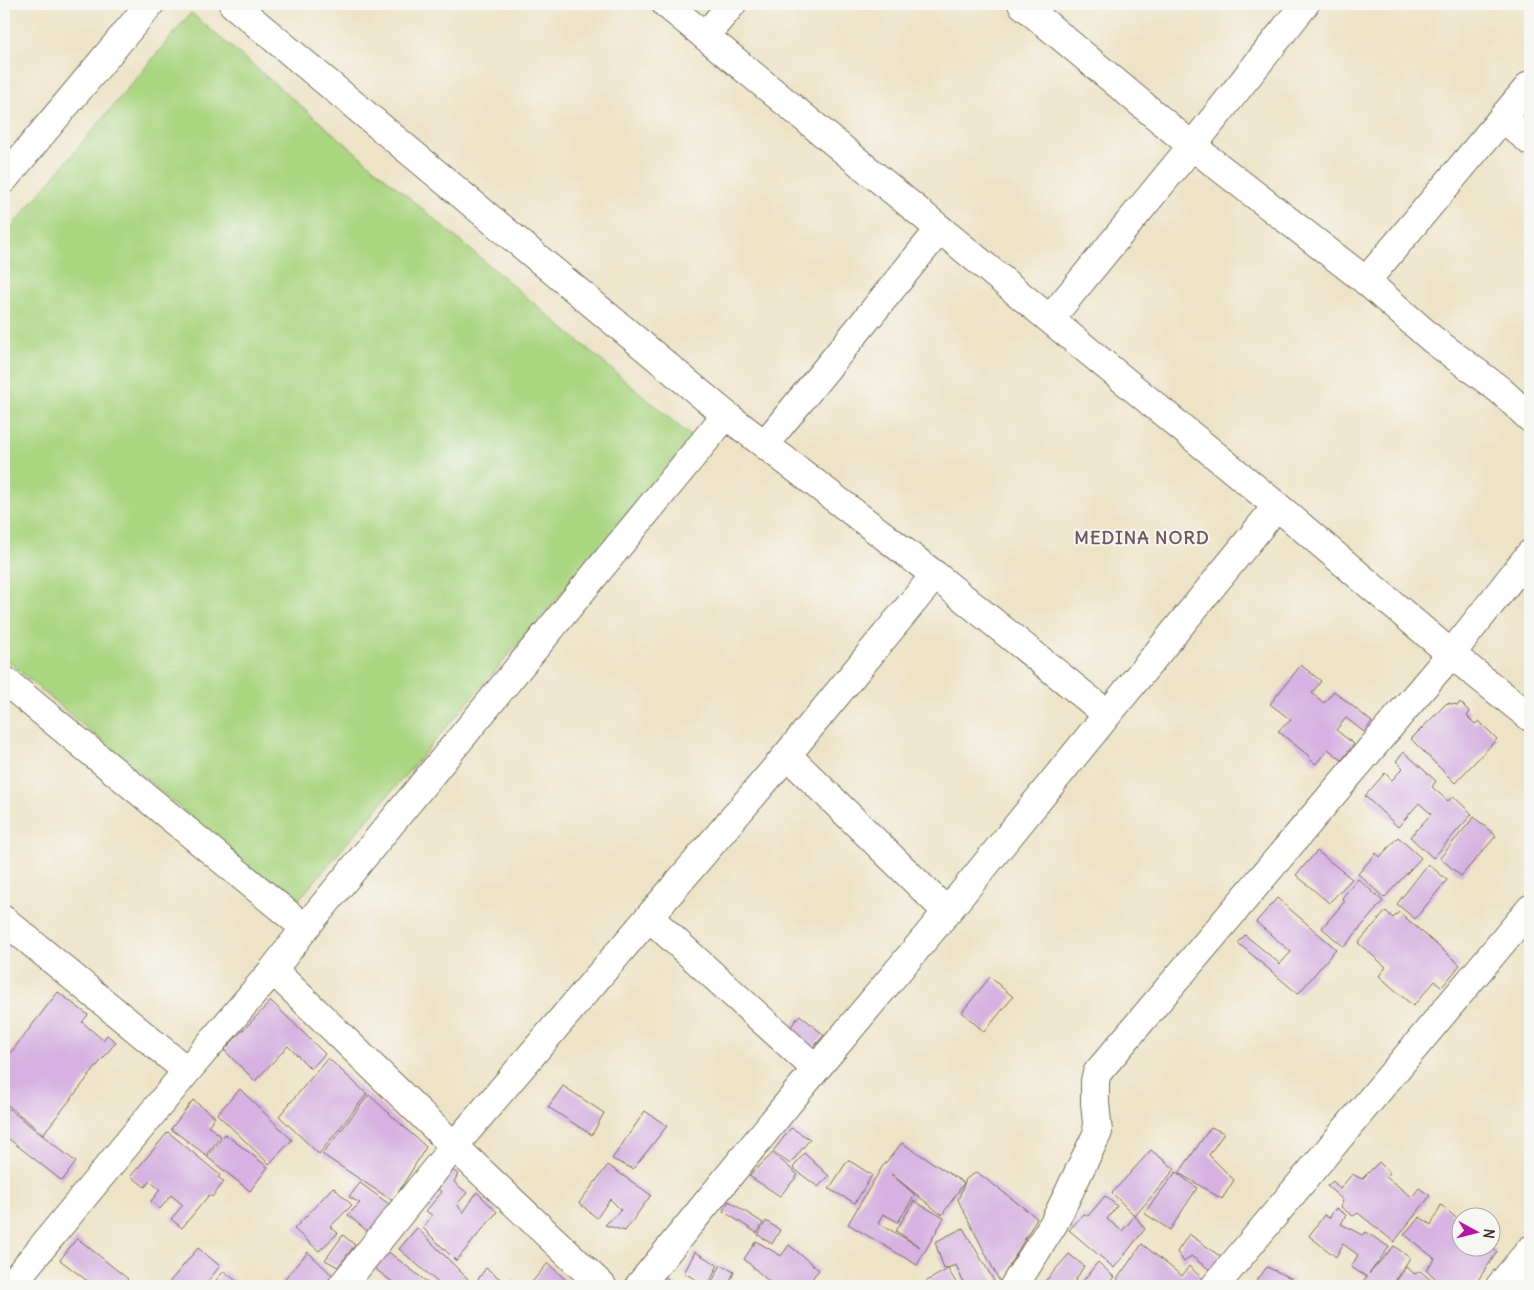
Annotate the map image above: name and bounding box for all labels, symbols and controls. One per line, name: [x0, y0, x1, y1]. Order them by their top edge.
district label: MEDINA NORD: [1074, 526, 1210, 549]
north arrow: [1452, 1208, 1502, 1258]
text: N: [1479, 1228, 1498, 1239]

